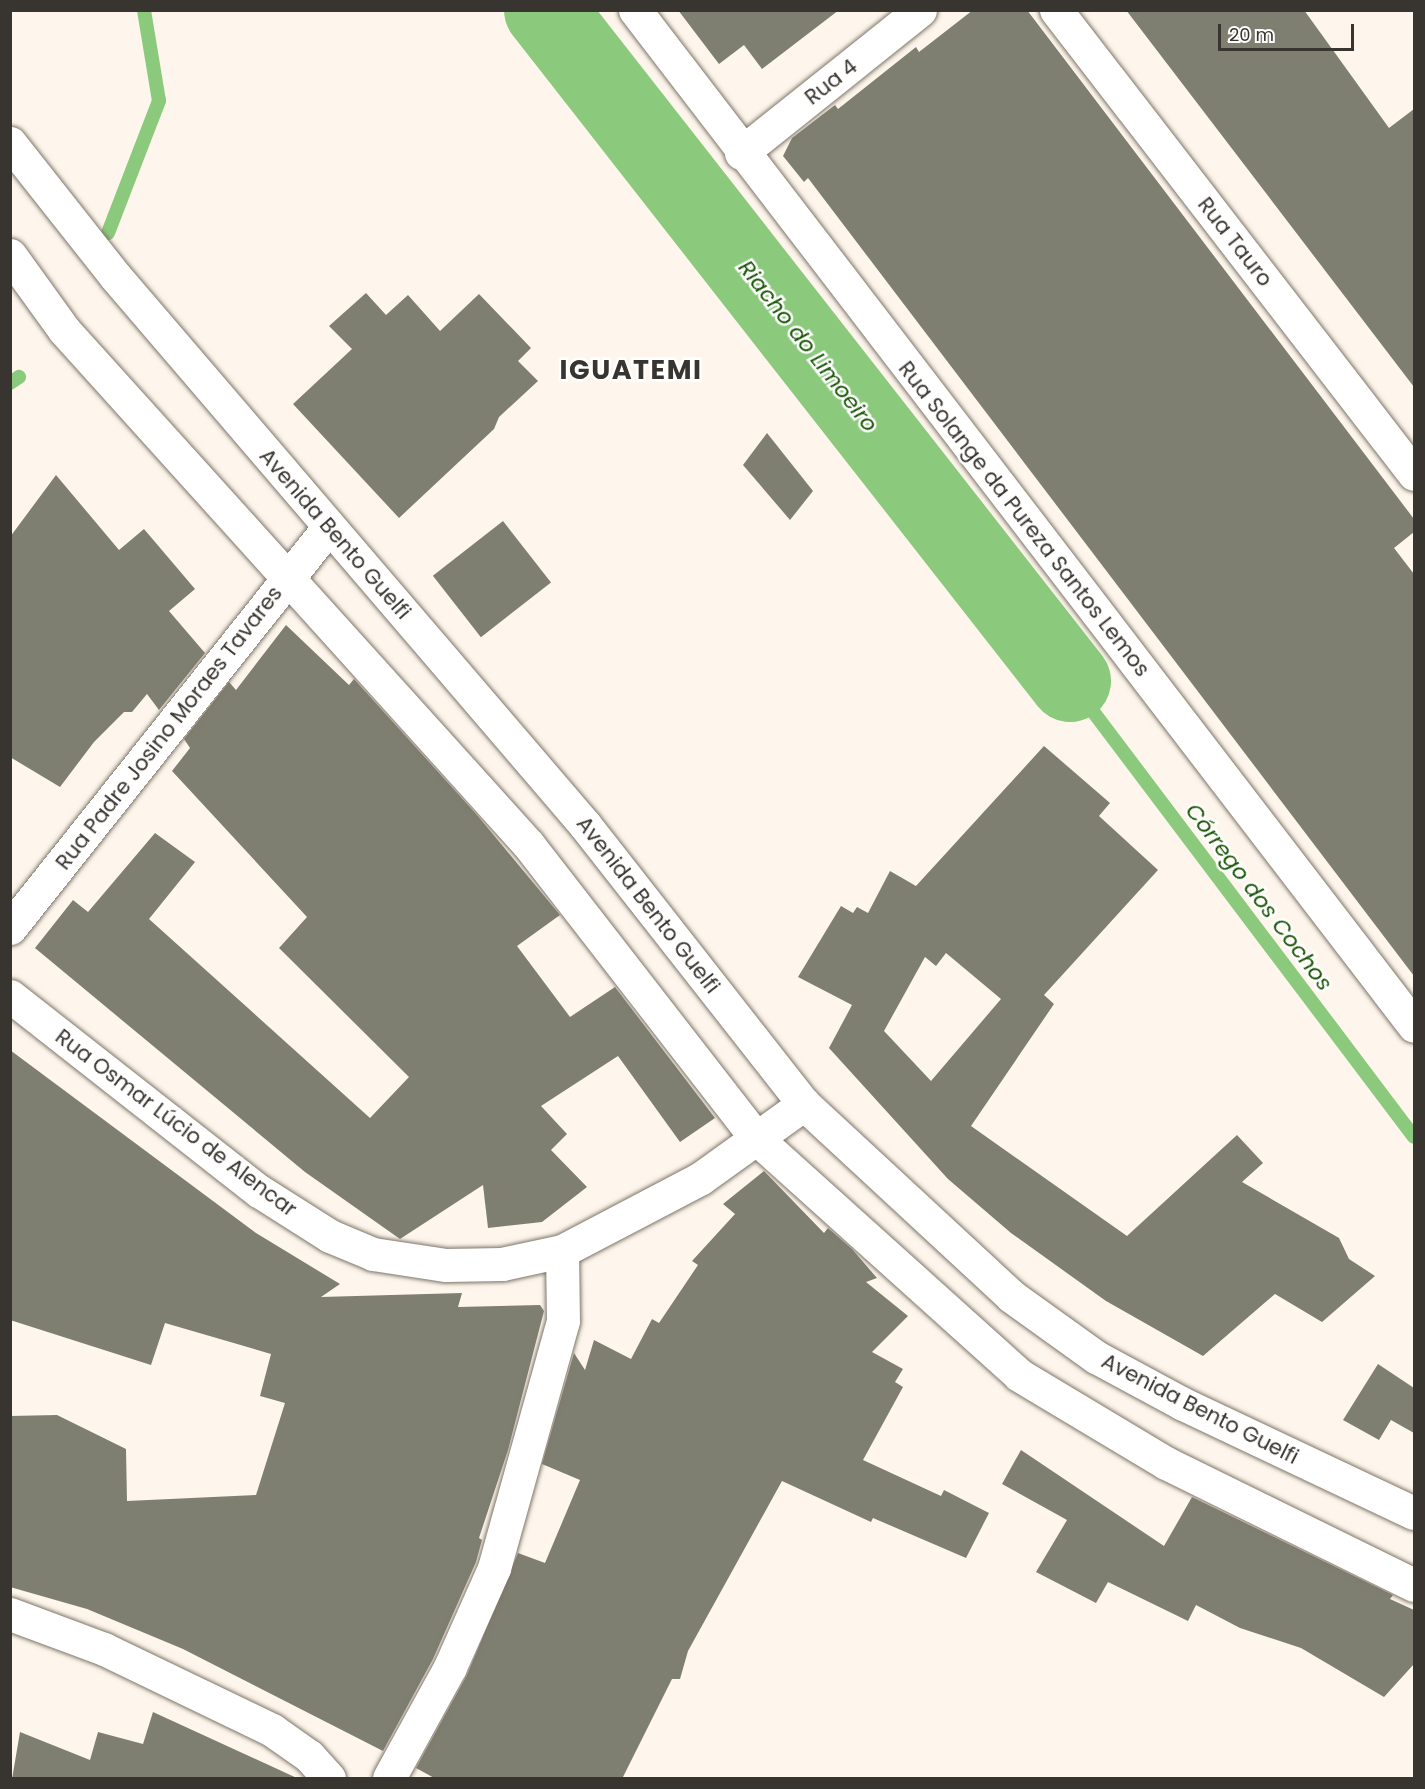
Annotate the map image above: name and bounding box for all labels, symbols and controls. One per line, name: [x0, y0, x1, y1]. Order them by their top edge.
scale bar: [1221, 12, 1358, 50]
text: 20 m: [1229, 22, 1274, 47]
street label: Rua 4: [800, 54, 862, 110]
street label: Rua Tauro: [1192, 192, 1278, 292]
water label: Riacho do Limoeiro: [733, 255, 883, 437]
district label: IGUATEMI: [560, 354, 702, 386]
street label: Rua Solange da Pureza Santos Lemos: [893, 356, 1155, 682]
street label: Avenida Bento Guelfi: [254, 444, 416, 624]
street label: Rua Padre Josino Moraes Tavares: [51, 581, 287, 875]
water label: Córrego dos Cochos: [1180, 798, 1338, 996]
street label: Avenida Bento Guelfi: [571, 811, 725, 999]
street label: Rua Osmar Lúcio de Alencar: [50, 1024, 302, 1222]
street label: Avenida Bento Guelfi: [1097, 1348, 1303, 1470]

